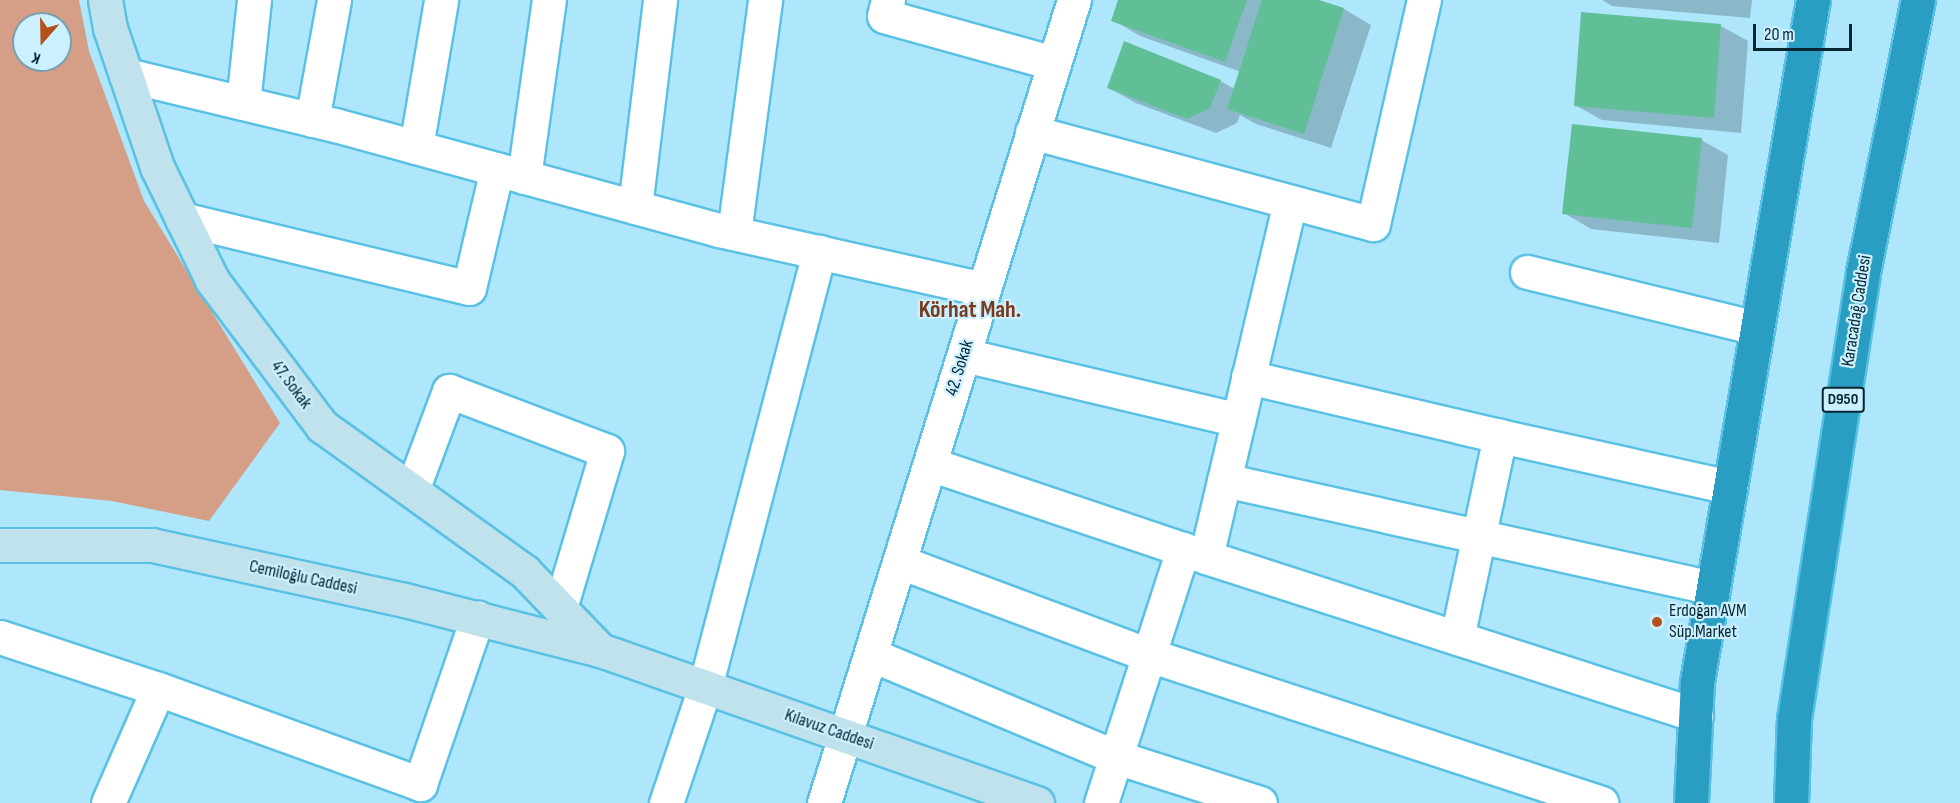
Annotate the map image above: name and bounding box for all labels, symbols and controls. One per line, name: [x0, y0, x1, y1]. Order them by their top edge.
north arrow: [12, 12, 72, 72]
scale bar: [1756, 12, 1855, 50]
text: 20 m: [1764, 24, 1794, 45]
text: K: [29, 47, 43, 68]
street label: Karacadağ Caddesi: [1838, 254, 1876, 368]
district label: Körhat Mah.: [919, 296, 1021, 324]
street label: 42. Sokak: [941, 338, 979, 398]
street label: 47. Sokak: [266, 356, 316, 414]
road number: D950: [1820, 387, 1866, 413]
street label: Cemiloğlu Caddesi: [247, 556, 359, 600]
place label: Erdoğan AVM Süp.Market: [1669, 601, 1747, 644]
marker: Erdoğan AVM Süp.Market: [1650, 615, 1664, 629]
street label: Kılavuz Caddesi: [782, 705, 876, 755]

